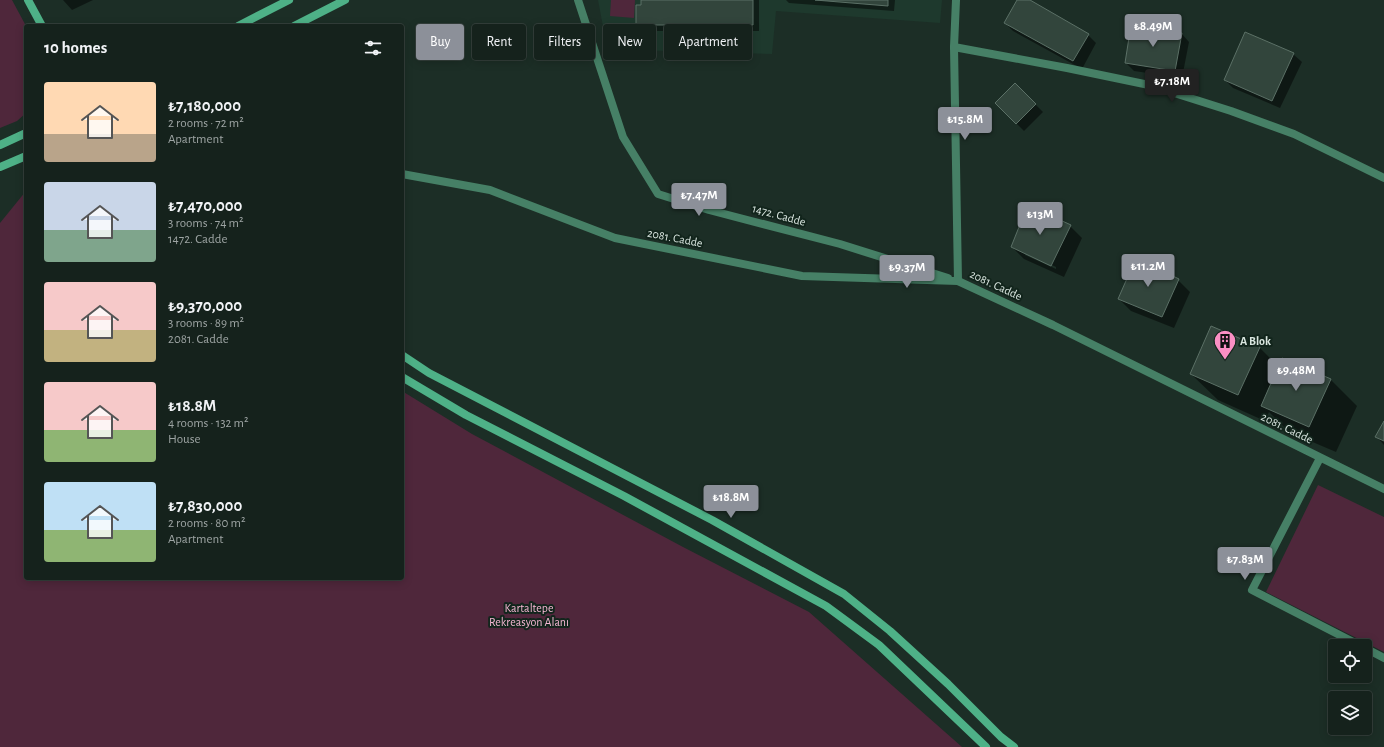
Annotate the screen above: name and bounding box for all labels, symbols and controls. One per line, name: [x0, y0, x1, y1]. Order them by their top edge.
pin: ₺8.49M: [1120, 14, 1186, 48]
text: ₺8.49M: [1134, 20, 1172, 33]
chip: Buy: [416, 24, 464, 60]
chip: Rent: [472, 24, 526, 60]
chip: Filters: [534, 24, 595, 60]
chip: New: [603, 24, 656, 60]
chip: Apartment: [664, 24, 752, 60]
icon: filters: [362, 37, 384, 59]
text: 10 homes: [44, 39, 107, 56]
pin: ₺7.18M: [1139, 69, 1205, 103]
text: ₺7.18M: [1154, 75, 1190, 88]
text: ₺7,180,000: [168, 97, 241, 114]
icon: home: [76, 98, 124, 146]
pin: ₺15.8M: [932, 107, 998, 141]
text: ₺15.8M: [947, 113, 983, 126]
text: 2 rooms · 72 m²: [168, 117, 244, 130]
text: Apartment: [168, 133, 223, 146]
pin: ₺7.47M: [666, 183, 732, 217]
text: ₺7.47M: [680, 189, 718, 202]
text: ₺7,470,000: [168, 197, 242, 214]
icon: home: [76, 198, 124, 246]
street label: 1472. Cadde: [751, 202, 807, 228]
pin: ₺13M: [1016, 202, 1064, 236]
text: ₺13M: [1027, 208, 1053, 221]
text: 3 rooms · 74 m²: [168, 217, 244, 230]
street label: 2081. Cadde: [646, 227, 704, 249]
text: 1472. Cadde: [168, 233, 227, 246]
pin: ₺11.2M: [1115, 254, 1181, 288]
pin: ₺9.37M: [874, 255, 940, 289]
text: ₺11.2M: [1131, 260, 1165, 273]
text: ₺9.37M: [889, 261, 925, 274]
street label: 2081. Cadde: [968, 268, 1024, 302]
text: ₺9,370,000: [168, 297, 242, 314]
icon: home: [76, 298, 124, 346]
text: 3 rooms · 89 m²: [168, 317, 244, 330]
building icon: A Blok: [1212, 328, 1238, 361]
text: 2081. Cadde: [168, 333, 229, 346]
place label: A Blok: [1240, 335, 1271, 347]
pin: ₺9.48M: [1263, 358, 1329, 392]
text: ₺9.48M: [1277, 364, 1315, 377]
text: ₺18.8M: [168, 397, 216, 414]
icon: home: [76, 398, 124, 446]
street label: 2081. Cadde: [1259, 410, 1315, 446]
text: 4 rooms · 132 m²: [168, 417, 249, 430]
text: House: [168, 433, 200, 446]
pin: ₺18.8M: [698, 485, 764, 519]
text: ₺18.8M: [713, 491, 749, 504]
text: ₺7,830,000: [168, 497, 242, 514]
icon: home: [76, 498, 124, 546]
text: 2 rooms · 80 m²: [168, 517, 245, 530]
text: Apartment: [168, 533, 223, 546]
pin: ₺7.83M: [1212, 547, 1278, 581]
text: ₺7.83M: [1226, 553, 1264, 566]
park label: Kartaltepe Rekreasyon Alanı: [489, 602, 569, 629]
map controls: [1328, 639, 1372, 735]
button: locate: [1328, 639, 1372, 683]
button: layers: [1328, 691, 1372, 735]

